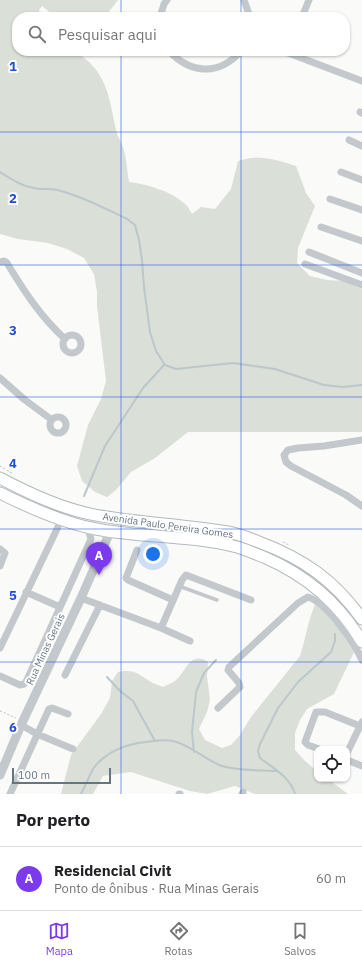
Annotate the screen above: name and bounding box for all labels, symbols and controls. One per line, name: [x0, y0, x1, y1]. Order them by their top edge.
search box: [12, 12, 350, 56]
icon: search: [26, 23, 48, 45]
text: Pesquisar aqui: [58, 25, 157, 44]
text: 1: [9, 58, 17, 75]
text: 2: [9, 190, 17, 207]
text: 3: [9, 322, 17, 339]
text: 4: [9, 455, 17, 472]
street label: Avenida Paulo Pereira Gomes: [102, 510, 234, 541]
pin: A: [86, 542, 112, 575]
your location: [143, 544, 163, 564]
text: 5: [9, 587, 17, 604]
street label: Rua Minas Gerais: [23, 611, 68, 687]
text: 6: [9, 719, 17, 736]
map controls: [314, 746, 350, 782]
button: locate: [314, 746, 350, 782]
scale bar: [12, 766, 111, 785]
text: 100 m: [18, 768, 50, 782]
text: Por perto: [16, 809, 90, 831]
text: Residencial Civit: [54, 861, 171, 880]
text: A: [25, 870, 33, 887]
text: 60 m: [316, 870, 346, 887]
text: Ponto de ônibus · Rua Minas Gerais: [54, 880, 259, 897]
tab: Mapa: [46, 920, 73, 958]
tab: Rotas: [164, 920, 193, 958]
tab: Salvos: [284, 920, 316, 958]

